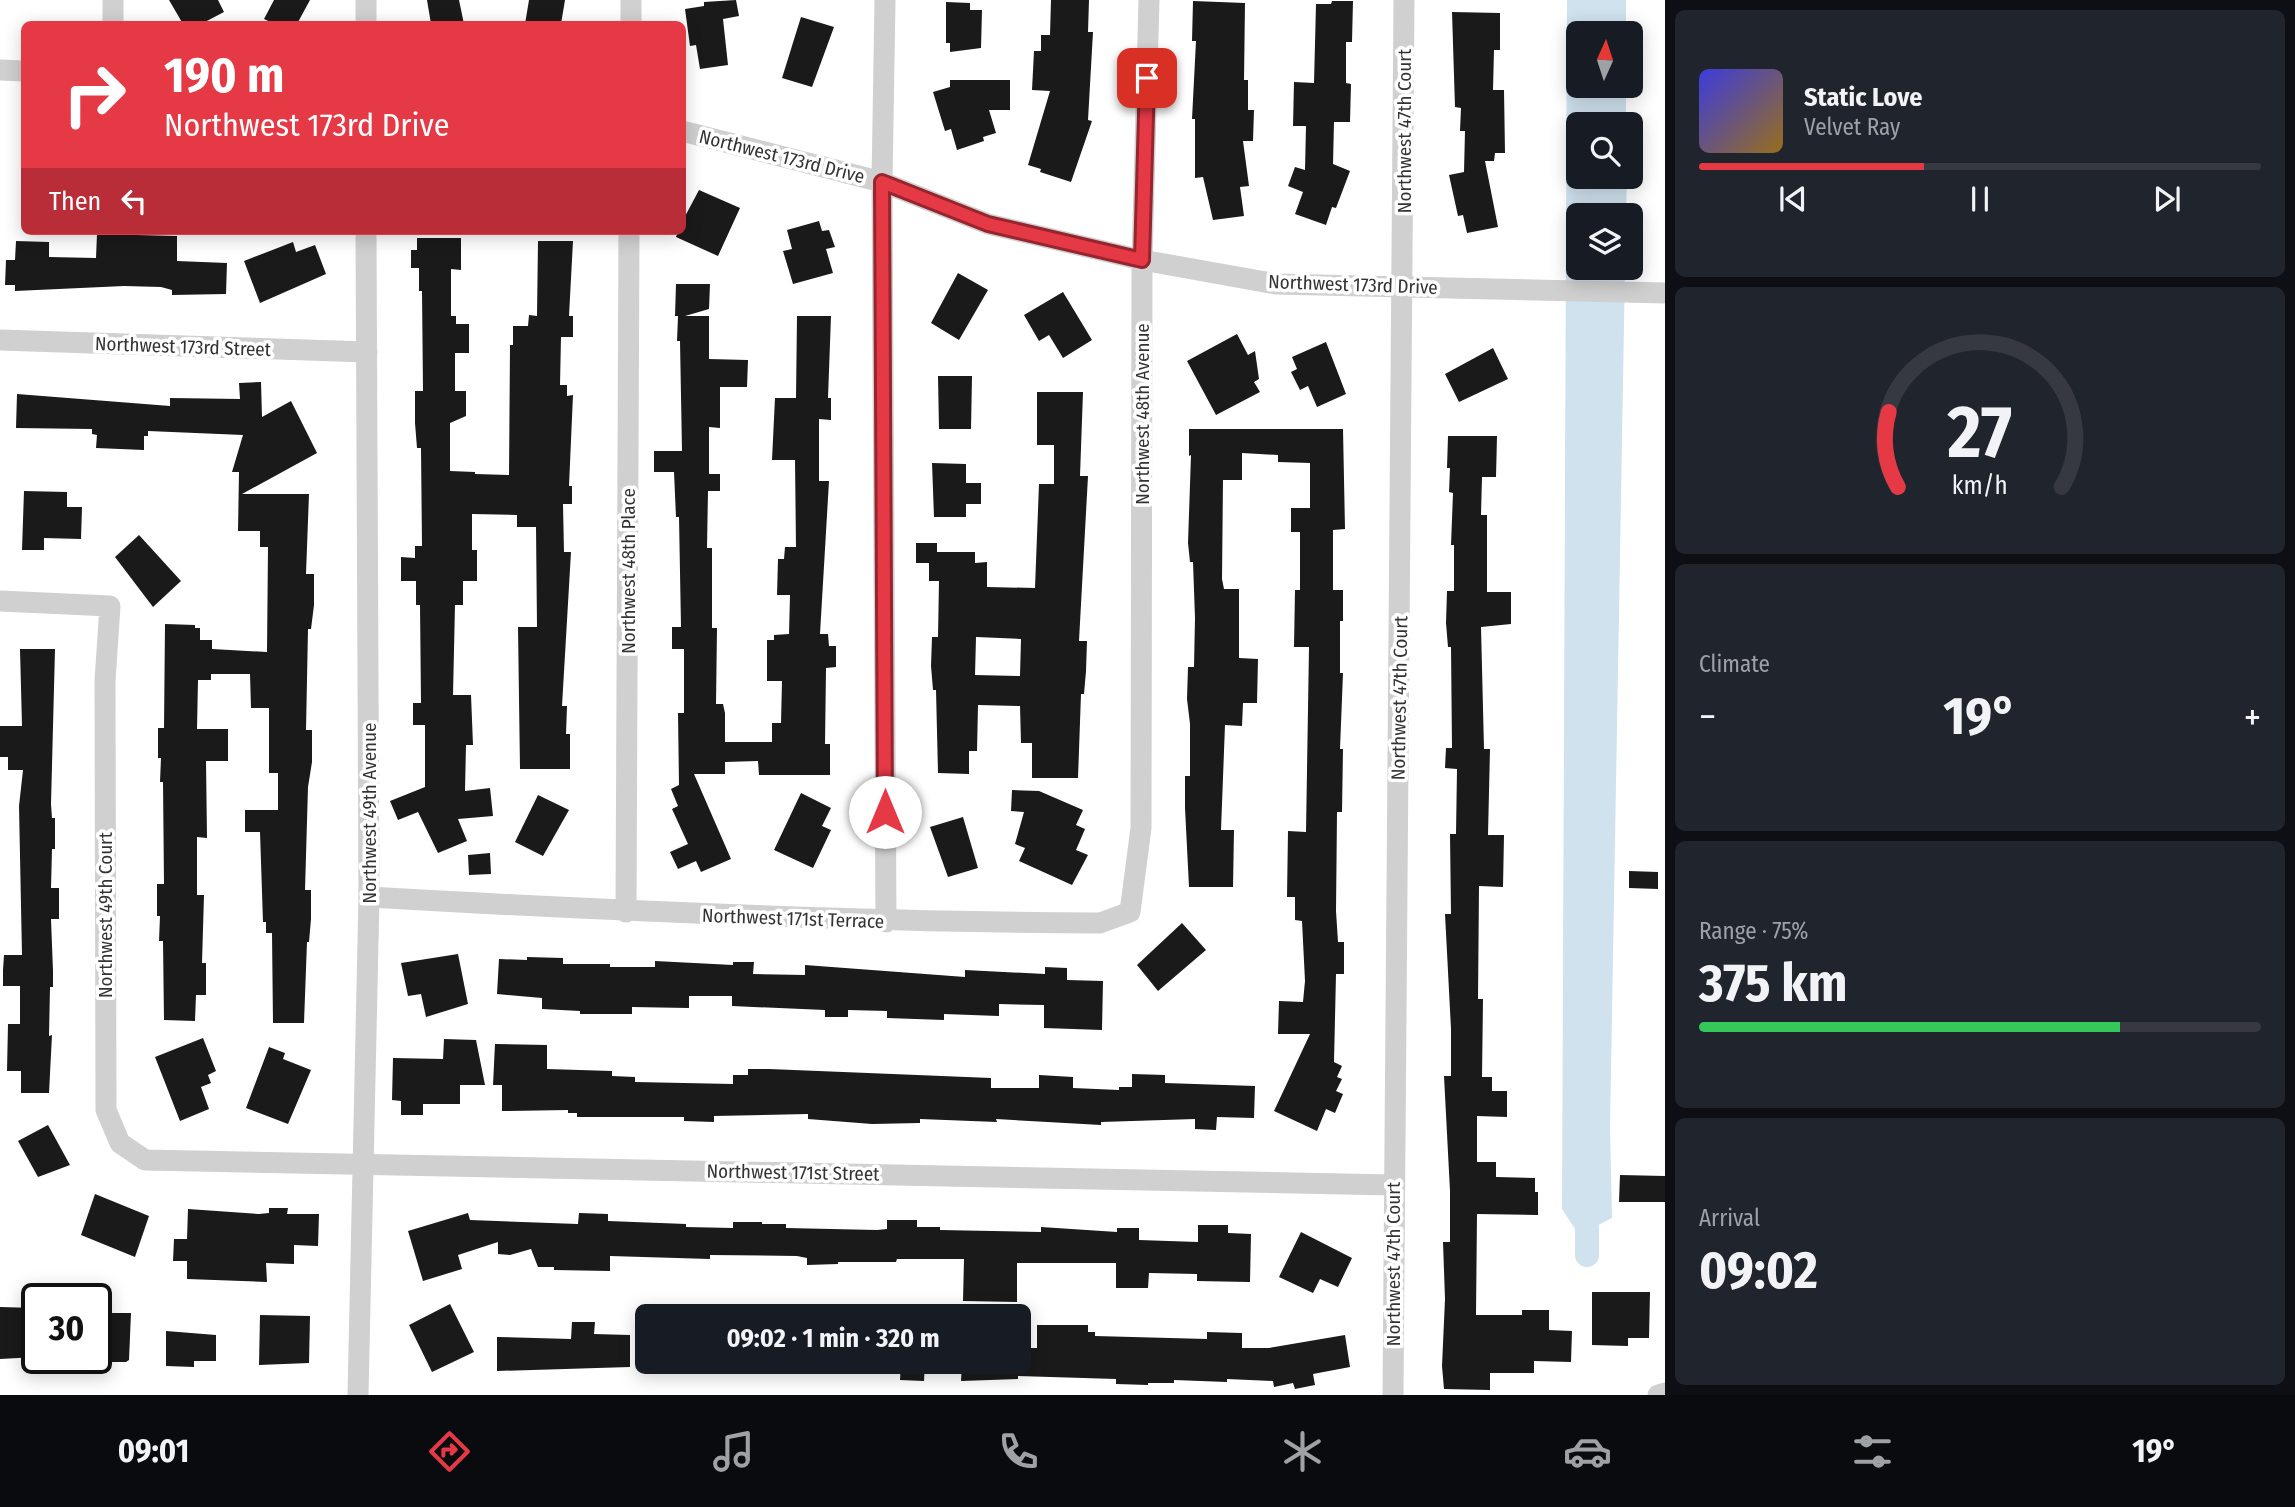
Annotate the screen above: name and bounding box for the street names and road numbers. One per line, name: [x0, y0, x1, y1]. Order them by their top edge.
street label: Northwest 47th Court: [1393, 48, 1416, 213]
street label: Northwest 173rd Drive: [697, 125, 867, 188]
street label: Northwest 173rd Drive: [1268, 270, 1438, 299]
street label: Northwest 48th Avenue: [1131, 323, 1154, 505]
street label: Northwest 173rd Street: [95, 332, 272, 361]
street label: Northwest 48th Place: [617, 488, 640, 654]
street label: Northwest 47th Court: [1387, 615, 1412, 780]
street label: Northwest 49th Avenue: [358, 723, 381, 903]
street label: Northwest 49th Court: [94, 831, 117, 998]
street label: Northwest 171st Terrace: [701, 904, 885, 933]
street label: Northwest 171st Street: [706, 1159, 880, 1186]
street label: Northwest 47th Court: [1382, 1181, 1405, 1346]

